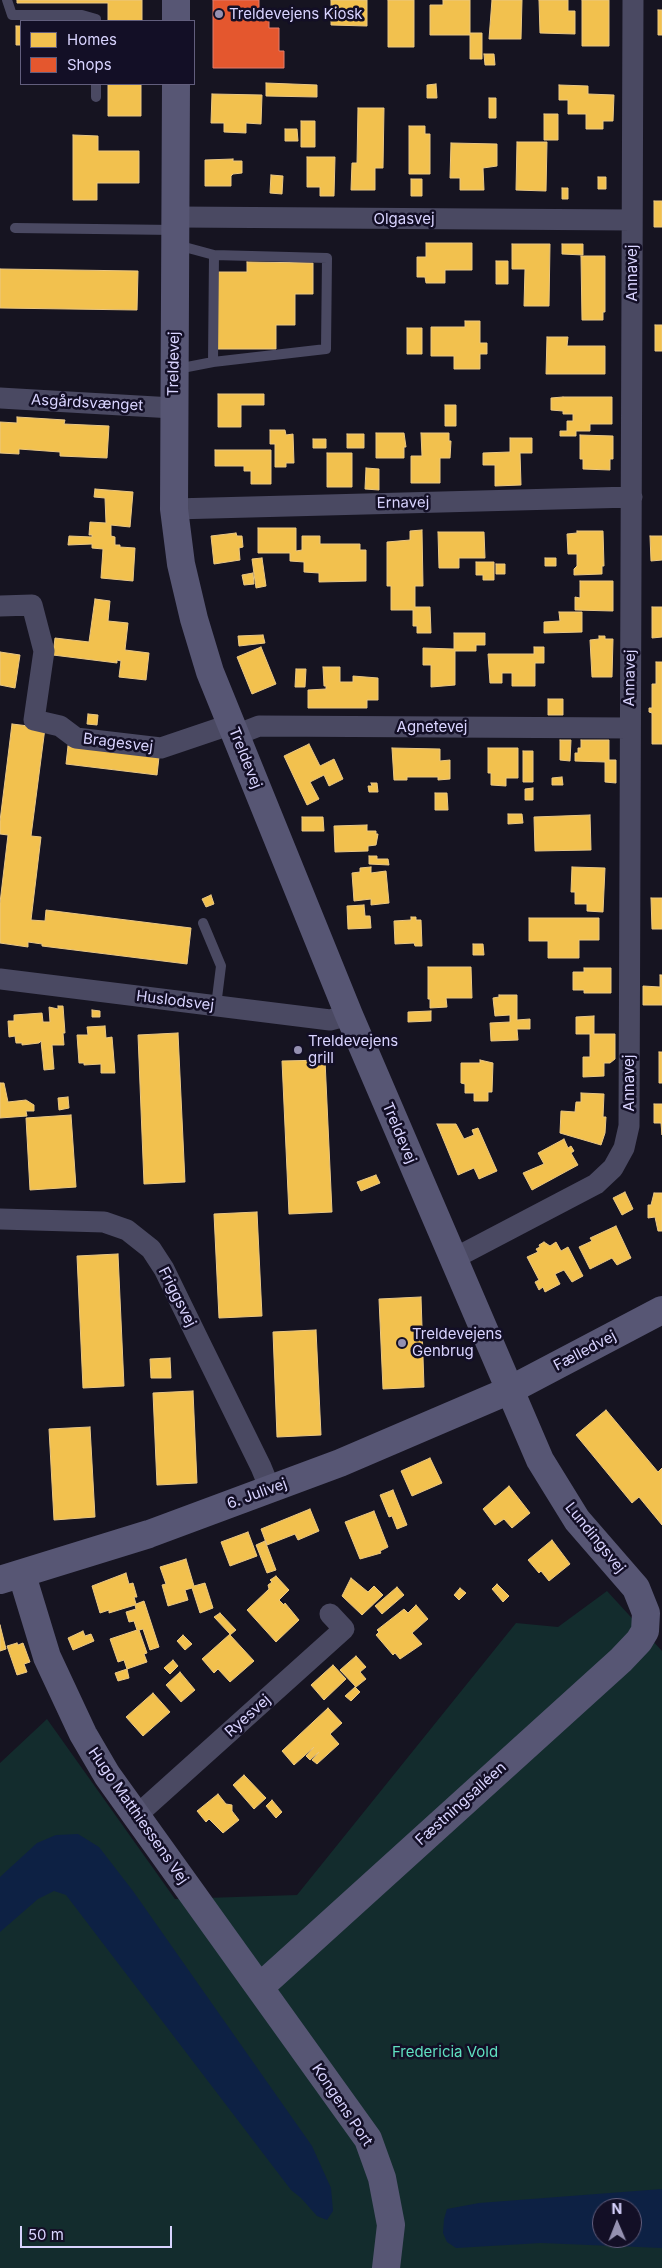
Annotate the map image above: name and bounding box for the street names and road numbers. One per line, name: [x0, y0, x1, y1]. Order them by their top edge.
street label: Olgasvej: [373, 210, 435, 228]
street label: Annavej: [623, 245, 641, 301]
street label: Treldevej: [164, 331, 184, 397]
street label: Asgårdsvænget: [30, 391, 144, 415]
street label: Ernavej: [377, 494, 429, 512]
street label: Annavej: [621, 649, 639, 707]
street label: Agnetevej: [397, 718, 467, 736]
street label: Treldevej: [225, 725, 265, 791]
street label: Bragesvej: [82, 730, 154, 756]
street label: Huslodsvej: [135, 987, 215, 1015]
street label: Annavej: [620, 1055, 638, 1111]
street label: Treldevej: [378, 1100, 420, 1166]
street label: Friggsvej: [154, 1264, 200, 1330]
street label: Fælledvej: [551, 1327, 619, 1375]
street label: 6. Julivej: [225, 1475, 289, 1513]
street label: Lundingsvej: [561, 1499, 629, 1577]
street label: Ryesvej: [222, 1691, 274, 1741]
street label: Hugo Matthiessens Vej: [84, 1744, 192, 1888]
street label: Fæstningsalléen: [412, 1759, 510, 1849]
street label: Kongens Port: [308, 2060, 376, 2150]

